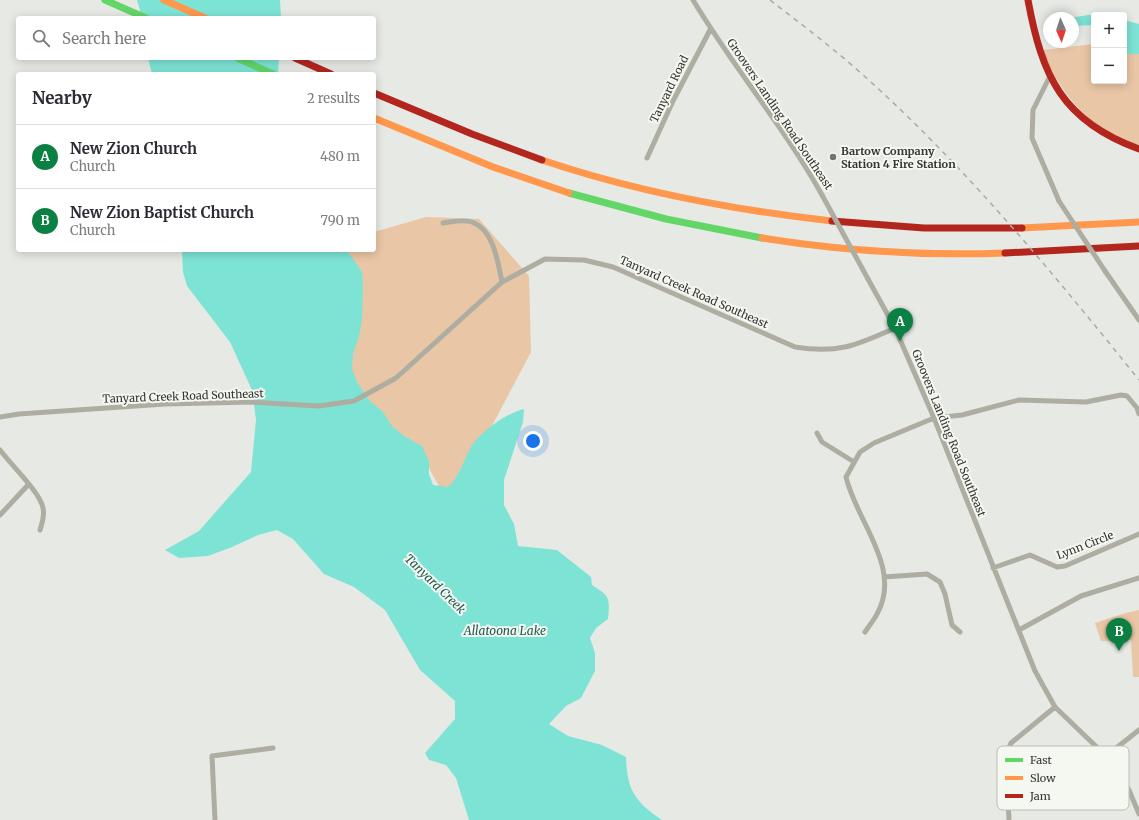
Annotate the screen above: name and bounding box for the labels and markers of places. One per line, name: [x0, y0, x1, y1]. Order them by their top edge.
place label: Bartow Company Station 4 Fire Station: [841, 144, 956, 171]
marker: Bartow Company Station 4 Fire Station: [828, 152, 838, 162]
pin: A: [887, 308, 913, 341]
pin: B: [1106, 618, 1132, 651]

